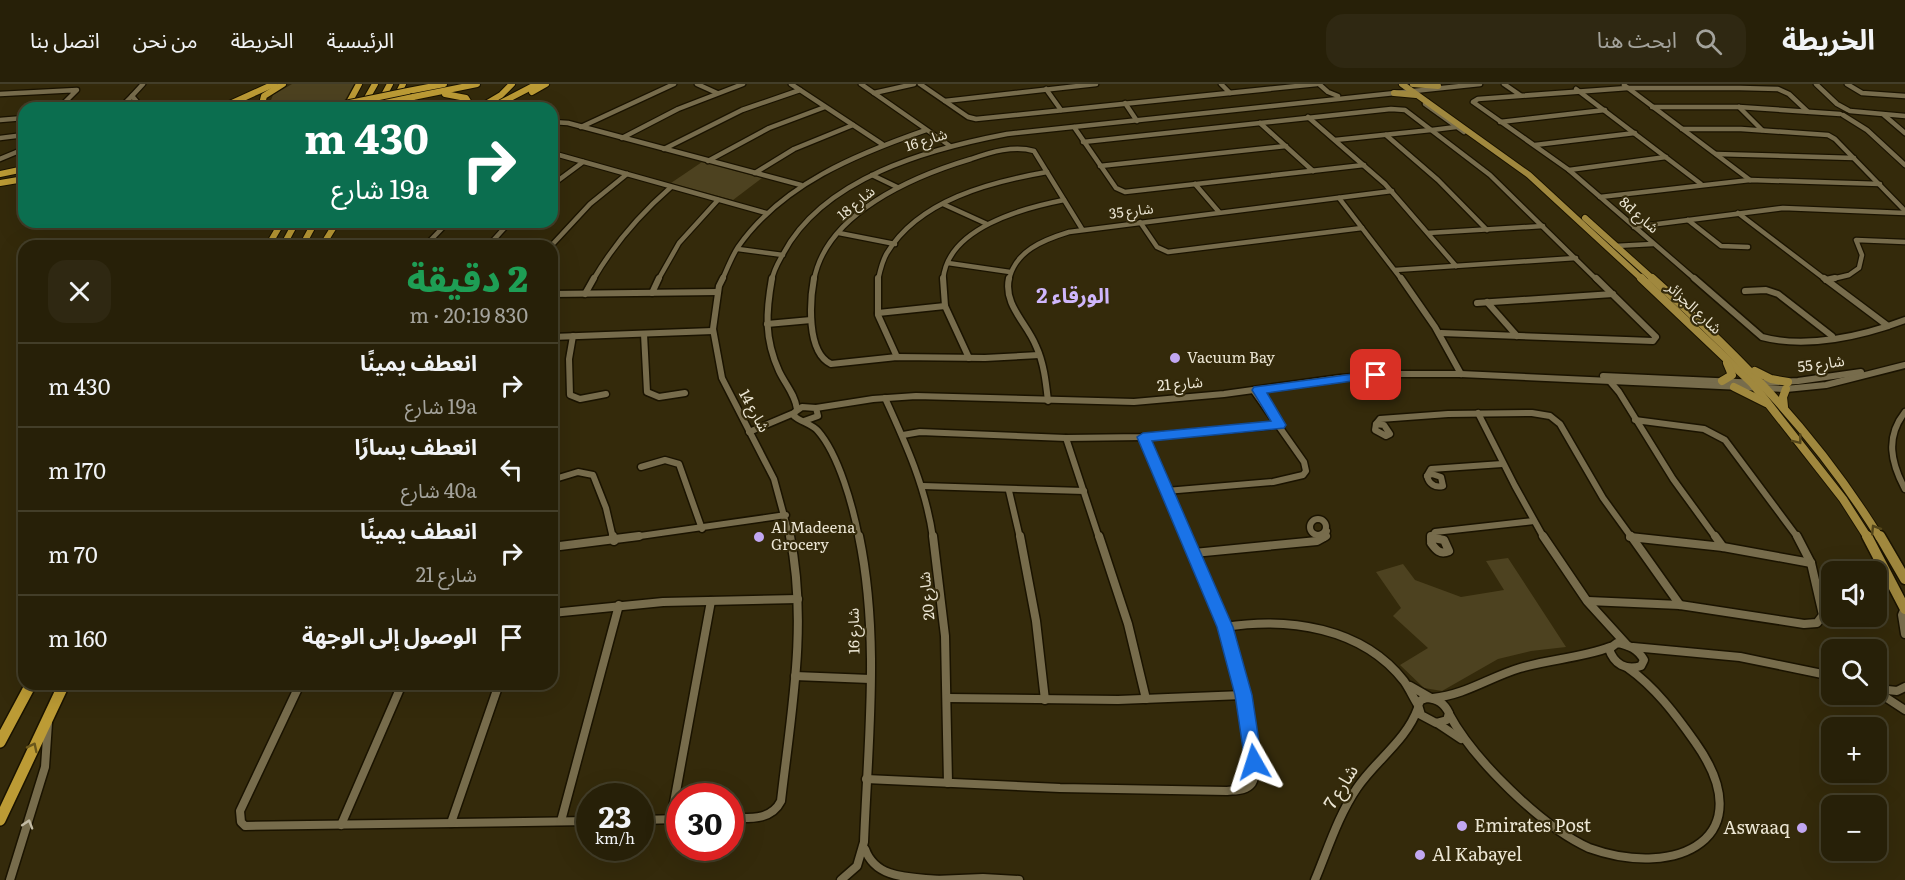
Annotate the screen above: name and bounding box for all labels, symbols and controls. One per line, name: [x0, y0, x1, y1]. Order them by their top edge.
search box: [1326, 14, 1746, 68]
text: الخريطة: [1782, 17, 1875, 59]
text: ابحث هنا: [1597, 22, 1677, 55]
text: اتصل بنا: [30, 23, 100, 54]
text: من نحن: [133, 23, 198, 54]
text: الخريطة: [231, 23, 294, 54]
text: الرئيسية: [327, 23, 394, 54]
icon: search: [1692, 25, 1725, 58]
text: 430 m: [304, 105, 429, 167]
street label: شارع 16: [902, 123, 950, 157]
icon: right: [450, 126, 528, 204]
text: 19a شارع: [331, 167, 429, 207]
street label: شارع 18: [832, 181, 880, 225]
street label: 8d شارع: [1614, 191, 1664, 239]
street label: شارع 35: [1107, 197, 1155, 225]
text: 2 دقيقة: [407, 250, 528, 303]
button: close: [48, 260, 111, 323]
street label: شارع الجزائر: [1660, 274, 1728, 340]
district label: الورقاء 2: [1036, 278, 1110, 309]
text: 830 m · 20:19: [410, 299, 528, 329]
text: انعطف يمينًا: [360, 345, 477, 378]
place label: Vacuum Bay: [1187, 345, 1275, 368]
street label: شارع 55: [1796, 348, 1846, 379]
pin: [1350, 349, 1401, 400]
marker: Vacuum Bay: [1168, 351, 1182, 365]
icon: arrive: [1359, 358, 1392, 391]
text: 430 m: [48, 369, 111, 402]
icon: right: [495, 369, 528, 402]
street label: شارع 21: [1156, 369, 1204, 398]
street label: شارع 14: [732, 385, 777, 437]
text: 19a شارع: [405, 390, 477, 420]
text: انعطف يسارًا: [354, 429, 477, 462]
one-way arrow: [1790, 433, 1801, 444]
text: 170 m: [48, 453, 106, 486]
icon: left: [495, 453, 528, 486]
text: 40a شارع: [401, 474, 477, 504]
text: انعطف يمينًا: [360, 513, 477, 546]
place label: Al Madeena Grocery: [771, 515, 856, 555]
one-way arrow: [1871, 525, 1883, 535]
marker: Al Madeena Grocery: [752, 530, 766, 544]
text: 70 m: [48, 537, 98, 570]
icon: right: [495, 537, 528, 570]
text: شارع 21: [416, 558, 477, 588]
map controls: [1821, 561, 1887, 861]
button: sound: [1821, 561, 1887, 627]
street label: شارع 20: [912, 570, 941, 621]
street label: شارع 16: [841, 607, 866, 654]
text: الوصول إلى الوجهة: [302, 618, 477, 651]
text: 160 m: [48, 621, 107, 654]
icon: arrive: [495, 621, 528, 654]
button: search: [1821, 639, 1887, 705]
button: +: [1821, 717, 1887, 783]
position arrow: [1222, 730, 1286, 794]
one-way arrow: [25, 743, 37, 754]
street label: شارع 7: [1316, 759, 1366, 815]
speed limit sign: 30: [666, 783, 744, 861]
text: 23: [599, 793, 631, 837]
button: −: [1821, 795, 1887, 861]
place label: Emirates Post: [1474, 811, 1592, 838]
place label: Aswaaq: [1723, 813, 1790, 840]
one-way arrow: [20, 819, 33, 830]
marker: Emirates Post: [1455, 819, 1469, 833]
marker: Aswaaq: [1795, 821, 1809, 835]
text: km/h: [595, 826, 635, 849]
place label: Al Kabayel: [1432, 840, 1522, 867]
marker: Al Kabayel: [1413, 848, 1427, 862]

